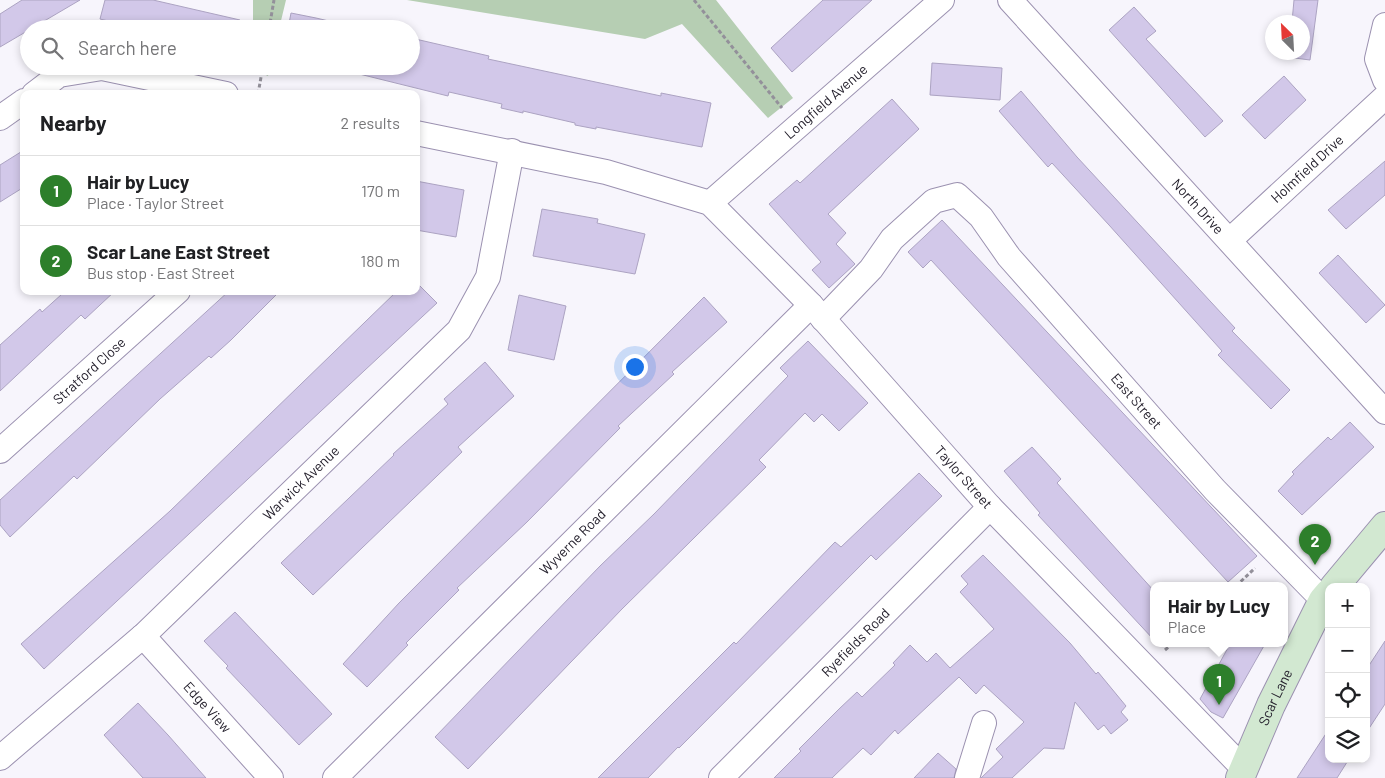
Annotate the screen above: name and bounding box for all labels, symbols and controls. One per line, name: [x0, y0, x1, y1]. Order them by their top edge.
north arrow: [1265, 15, 1310, 60]
search box: [20, 20, 420, 75]
icon: search: [38, 34, 66, 62]
text: Search here: [78, 36, 177, 59]
street label: Longfield Avenue: [780, 60, 871, 142]
text: Nearby: [40, 110, 106, 135]
text: 2 results: [341, 113, 400, 132]
street label: Holmfield Drive: [1267, 131, 1347, 206]
text: Hair by Lucy: [87, 170, 189, 193]
street label: North Drive: [1169, 175, 1228, 237]
text: 1: [53, 181, 59, 200]
text: 170 m: [361, 181, 400, 200]
text: Place · Taylor Street: [87, 193, 224, 212]
text: Scar Lane East Street: [87, 240, 270, 263]
text: 2: [52, 251, 60, 270]
text: 180 m: [361, 251, 400, 270]
text: Bus stop · East Street: [87, 263, 235, 282]
street label: Stratford Close: [49, 333, 129, 407]
your location: [622, 354, 648, 380]
street label: East Street: [1108, 369, 1166, 432]
street label: Warwick Avenue: [259, 442, 342, 523]
street label: Taylor Street: [932, 442, 996, 512]
street label: Wyverne Road: [536, 505, 609, 578]
pin: 2: [1299, 524, 1331, 565]
popup: [1150, 582, 1288, 647]
map controls: [1325, 583, 1370, 763]
button: +: [1325, 583, 1370, 628]
text: Hair by Lucy: [1168, 594, 1270, 617]
street label: Ryefields Road: [818, 604, 893, 680]
text: Place: [1168, 617, 1206, 636]
button: −: [1325, 628, 1370, 673]
pin: 1: [1203, 664, 1235, 705]
street label: Scar Lane: [1254, 666, 1295, 728]
button: locate: [1325, 673, 1370, 718]
street label: Edge View: [180, 678, 235, 736]
button: layers: [1325, 718, 1370, 763]

